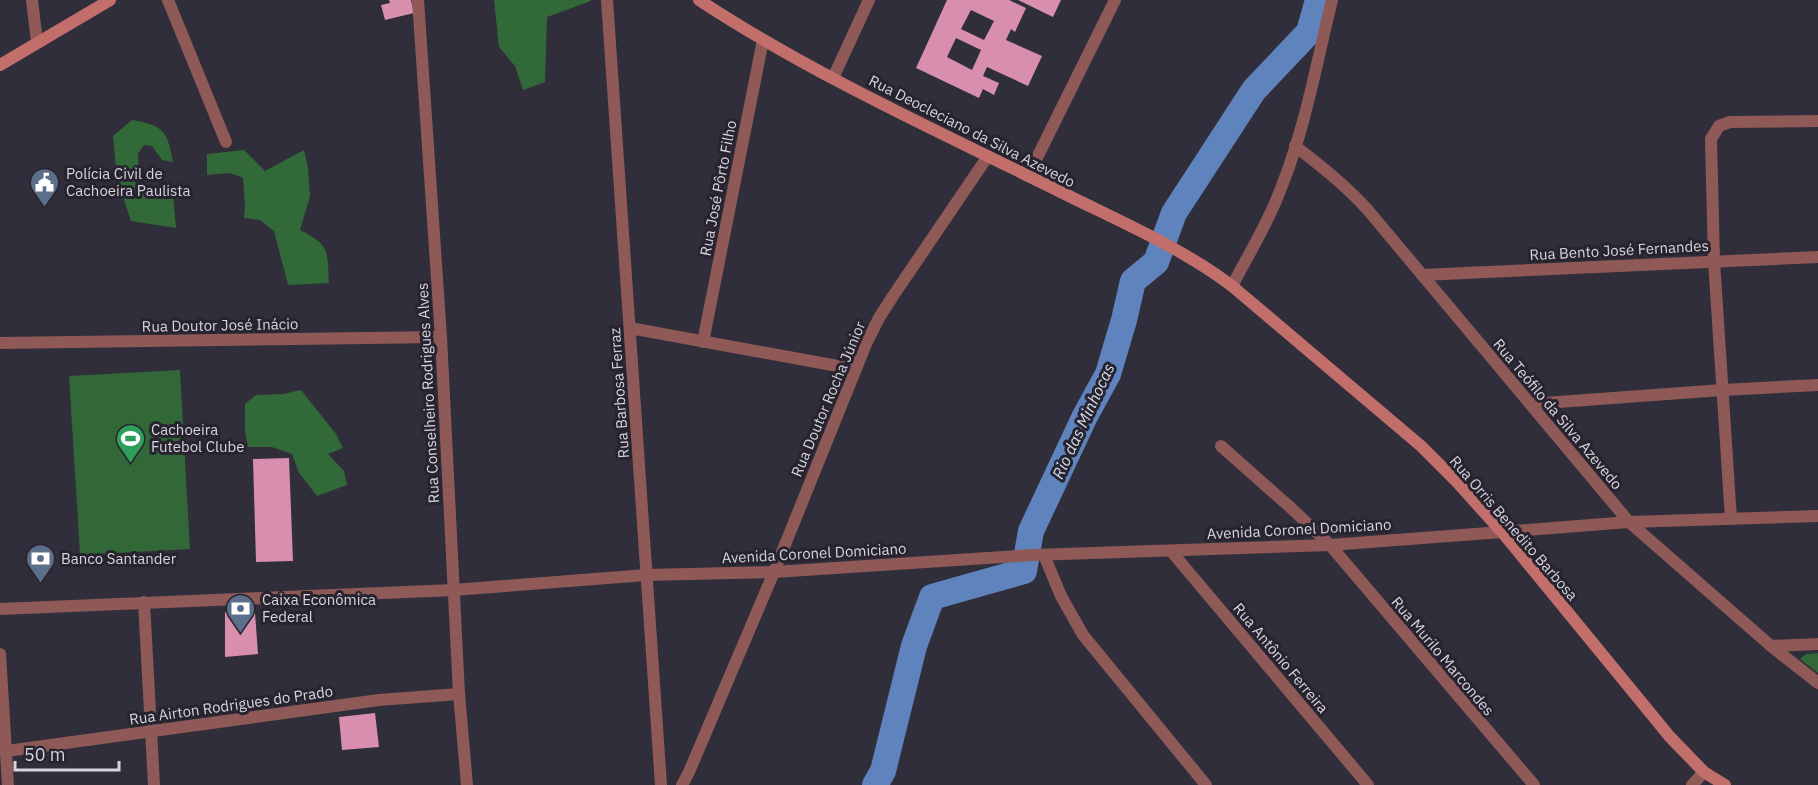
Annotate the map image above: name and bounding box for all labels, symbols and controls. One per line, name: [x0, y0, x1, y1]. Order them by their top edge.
street label: Rua Deocleciano da Silva Azevedo: [866, 71, 1078, 191]
street label: Rua José Pôrto Filho: [696, 119, 740, 257]
place label: Polícia Civil de Cachoeira Paulista: [66, 164, 191, 200]
public building icon: Polícia Civil de Cachoeira Paulista: [29, 166, 61, 208]
street label: Rua Bento José Fernandes: [1529, 236, 1709, 264]
street label: Rua Conselheiro Rodrigues Alves: [413, 282, 443, 504]
street label: Rua Doutor José Inácio: [142, 314, 298, 336]
street label: Rua Doutor Rocha Júnior: [787, 318, 870, 480]
street label: Rua Barbosa Ferraz: [605, 327, 633, 459]
street label: Rua Teófilo da Silva Azevedo: [1489, 335, 1627, 493]
water label: Rio das Minhocas: [1048, 360, 1118, 482]
place label: Cachoeira Futebol Clube: [151, 420, 245, 456]
sports icon: Cachoeira Futebol Clube: [114, 422, 146, 464]
street label: Rua Orris Benedito Barbosa: [1446, 452, 1582, 604]
street label: Avenida Coronel Domiciano: [1206, 515, 1392, 543]
street label: Avenida Coronel Domiciano: [721, 539, 907, 567]
bank icon: Banco Santander: [24, 542, 56, 584]
place label: Banco Santander: [61, 549, 177, 568]
place label: Caixa Econômica Federal: [262, 590, 376, 626]
bank icon: Caixa Econômica Federal: [225, 592, 257, 634]
street label: Rua Murilo Marcondes: [1388, 592, 1498, 720]
street label: Rua Antônio Ferreira: [1229, 599, 1333, 717]
street label: Rua Airton Rodrigues do Prado: [128, 681, 334, 729]
scale bar: [15, 734, 118, 772]
text: 50 m: [24, 743, 66, 766]

